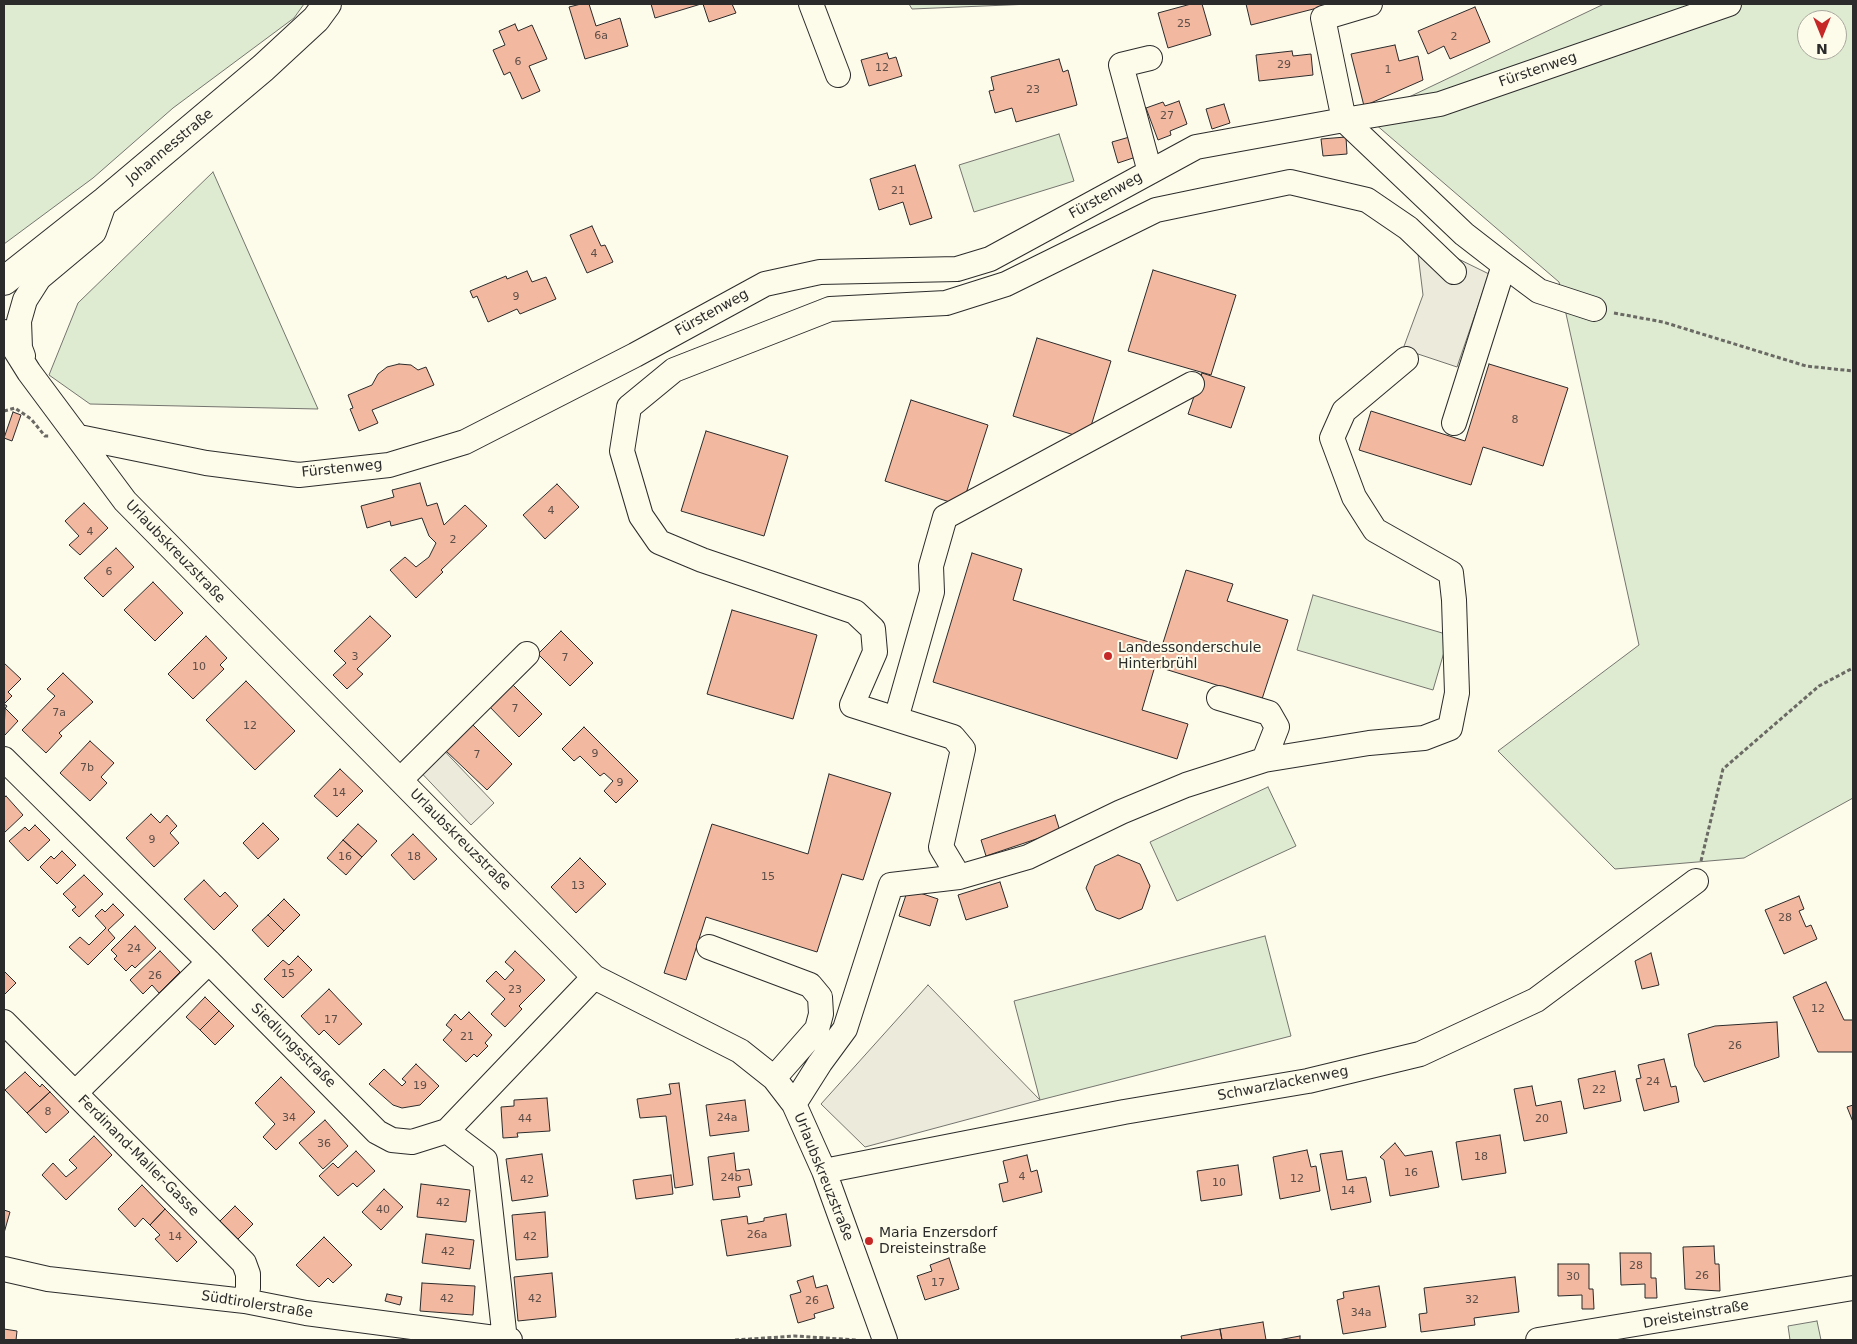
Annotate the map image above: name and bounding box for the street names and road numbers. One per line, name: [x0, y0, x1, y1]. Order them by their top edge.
street label: Fürstenweg: [1497, 49, 1579, 91]
street label: Johannesstraße: [123, 106, 217, 188]
street label: Fürstenweg: [1066, 169, 1146, 223]
street label: Fürstenweg: [672, 286, 752, 340]
street label: Fürstenweg: [301, 456, 383, 482]
street label: Urlaubskreuzstraße: [122, 497, 228, 607]
street label: Urlaubskreuzstraße: [406, 786, 514, 894]
street label: Siedlungsstraße: [247, 1000, 339, 1092]
street label: Schwarzlackenweg: [1216, 1063, 1350, 1105]
street label: Ferdinand-Maller-Gasse: [74, 1092, 202, 1220]
street label: Urlaubskreuzstraße: [790, 1111, 856, 1243]
street label: Südtirolerstraße: [200, 1288, 314, 1322]
street label: Dreisteinstraße: [1642, 1297, 1750, 1333]

